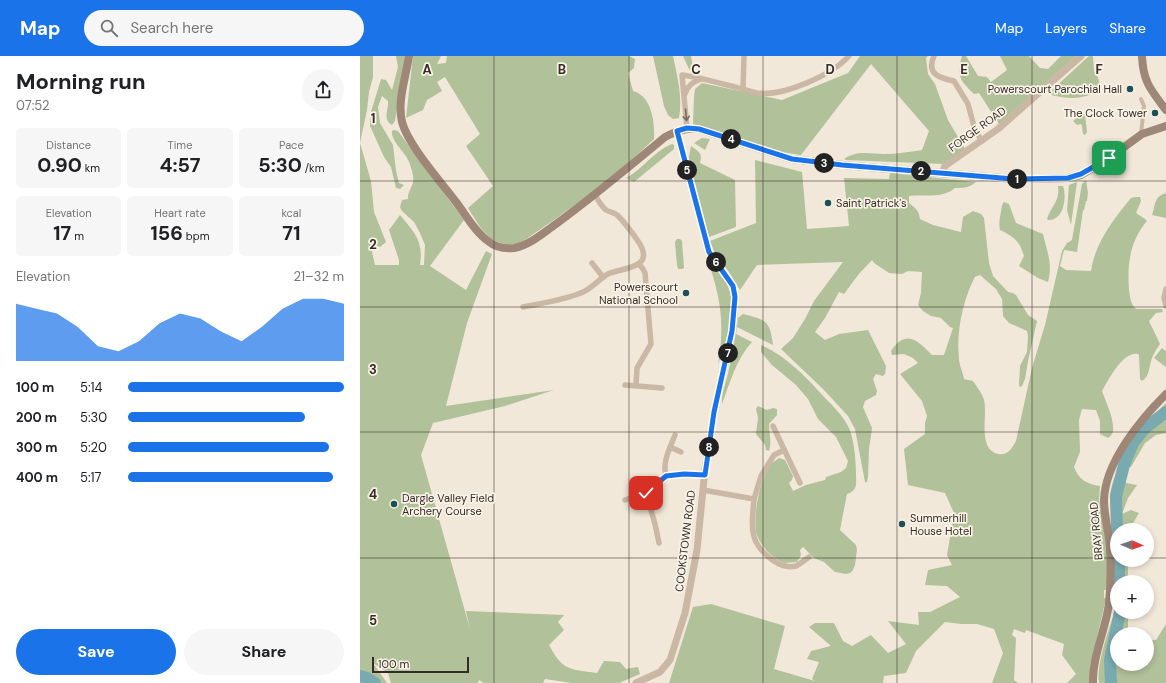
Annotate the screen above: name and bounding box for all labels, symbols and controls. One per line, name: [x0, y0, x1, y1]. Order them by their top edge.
search box: [84, 10, 364, 46]
text: Map: [20, 16, 60, 41]
icon: search: [98, 17, 120, 39]
text: Search here: [130, 18, 213, 38]
text: Map: [995, 19, 1023, 37]
text: Layers: [1045, 19, 1087, 37]
text: Share: [1109, 19, 1146, 37]
text: A: [422, 61, 432, 78]
text: B: [558, 61, 566, 78]
text: C: [691, 61, 701, 78]
text: D: [825, 61, 835, 78]
text: E: [960, 61, 968, 78]
text: F: [1095, 61, 1103, 78]
text: Morning run: [16, 67, 146, 96]
button: share: [302, 69, 344, 111]
place label: Powerscourt Parochial Hall: [988, 82, 1122, 96]
marker: Powerscourt Parochial Hall: [1125, 84, 1135, 94]
text: 07:52: [16, 97, 49, 114]
street label: FORGE ROAD: [945, 103, 1009, 155]
place label: The Clock Tower: [1064, 106, 1147, 120]
one-way arrow: [682, 108, 690, 121]
marker: The Clock Tower: [1150, 108, 1160, 118]
text: 1: [371, 110, 375, 127]
pin: 4: [721, 129, 741, 149]
text: 4: [727, 132, 735, 146]
text: Distance: [46, 138, 91, 152]
text: Time: [168, 138, 192, 152]
text: Pace: [279, 138, 304, 152]
pin: [1092, 141, 1126, 175]
icon: arrive: [1098, 147, 1120, 169]
text: 0.90: [37, 152, 82, 178]
text: 4:57: [159, 152, 201, 178]
text: 5:30: [258, 152, 302, 178]
pin: 3: [814, 153, 834, 173]
text: 3: [821, 156, 827, 170]
pin: 5: [677, 160, 697, 180]
text: km: [82, 161, 100, 175]
text: /km: [302, 161, 324, 175]
pin: 2: [911, 161, 931, 181]
text: 5: [684, 163, 690, 177]
text: 2: [918, 164, 924, 178]
pin: 1: [1007, 169, 1027, 189]
text: 1: [1015, 172, 1019, 186]
place label: Saint Patrick's: [836, 196, 907, 210]
marker: Saint Patrick's: [823, 198, 833, 208]
text: Elevation: [46, 206, 92, 220]
text: Heart rate: [154, 206, 206, 220]
text: kcal: [281, 206, 301, 220]
text: 17: [53, 220, 71, 246]
text: 156: [151, 220, 183, 246]
text: 71: [282, 220, 301, 246]
text: m: [71, 229, 84, 243]
text: bpm: [183, 229, 209, 243]
text: 2: [369, 236, 377, 253]
pin: 6: [706, 252, 726, 272]
text: 6: [713, 255, 719, 269]
text: Elevation: [16, 268, 70, 285]
text: 21–32 m: [294, 268, 344, 285]
place label: Powerscourt National School: [599, 280, 678, 307]
marker: Powerscourt National School: [681, 288, 691, 298]
pin: 7: [718, 343, 738, 363]
text: 7: [725, 346, 731, 360]
text: 3: [369, 361, 377, 378]
text: 100 m: [16, 379, 54, 396]
text: 5:14: [80, 379, 103, 396]
text: 200 m: [16, 409, 57, 426]
text: 5:30: [80, 409, 107, 426]
pin: 8: [699, 437, 719, 457]
text: 300 m: [16, 439, 57, 456]
text: 5:20: [80, 439, 107, 456]
text: 8: [706, 440, 712, 454]
text: 400 m: [16, 469, 58, 486]
text: 5:17: [80, 469, 102, 486]
pin: [629, 476, 663, 510]
icon: check: [635, 482, 657, 504]
text: 4: [369, 486, 377, 503]
street label: COOKSTOWN ROAD: [672, 489, 698, 593]
place label: Dargle Valley Field Archery Course: [402, 491, 494, 518]
marker: Dargle Valley Field Archery Course: [389, 499, 399, 509]
street label: BRAY ROAD: [1086, 501, 1106, 561]
place label: Summerhill House Hotel: [910, 511, 972, 538]
marker: Summerhill House Hotel: [897, 519, 907, 529]
north arrow: [1110, 523, 1154, 567]
map controls: [1110, 523, 1154, 671]
button: +: [1110, 575, 1154, 619]
text: 5: [369, 612, 377, 629]
button: −: [1110, 627, 1154, 671]
button: Save: [16, 629, 176, 675]
button: Share: [184, 629, 344, 675]
scale bar: [372, 655, 469, 674]
text: 100 m: [378, 657, 409, 671]

